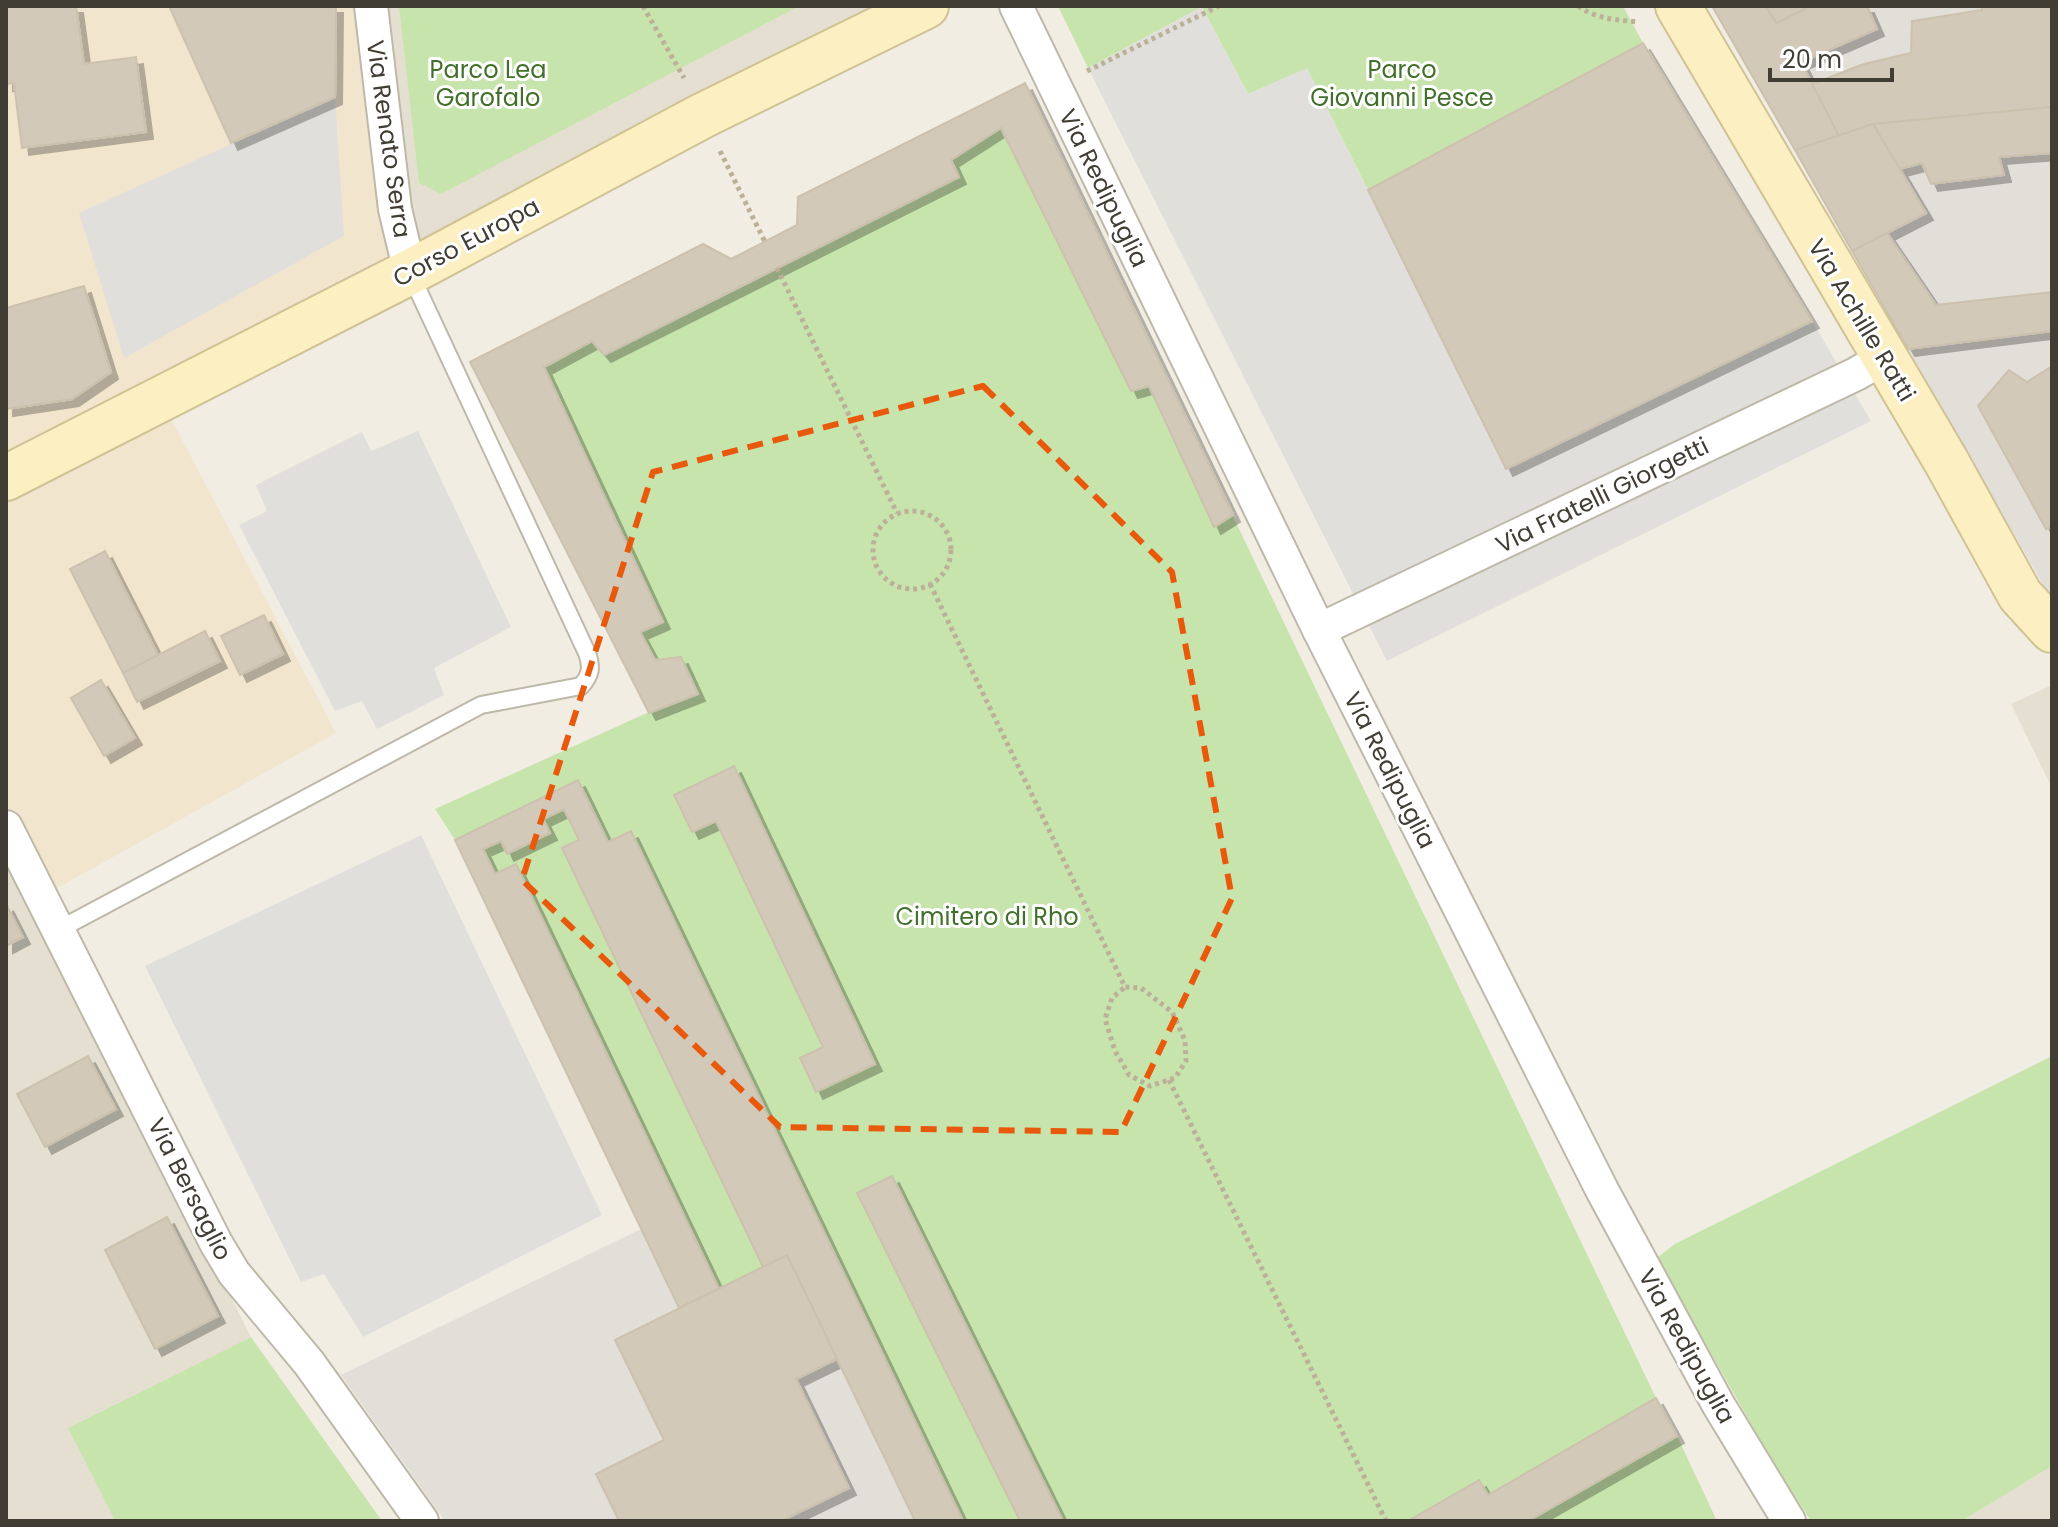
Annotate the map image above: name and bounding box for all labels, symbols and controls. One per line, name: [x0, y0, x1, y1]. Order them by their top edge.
scale bar: [1770, 32, 1892, 82]
street label: Via Renato Serra: [359, 38, 419, 240]
text: 20 m: [1782, 43, 1842, 76]
park label: Parco Lea Garofalo: [430, 53, 546, 114]
park label: Parco Giovanni Pesce: [1310, 53, 1494, 114]
street label: Via Redipuglia: [1051, 103, 1157, 273]
street label: Corso Europa: [387, 190, 545, 294]
street label: Via Achille Ratti: [1800, 233, 1924, 407]
street label: Via Fratelli Giorgetti: [1490, 429, 1714, 561]
street label: Via Redipuglia: [1336, 686, 1444, 854]
park label: Cimitero di Rho: [895, 900, 1079, 933]
street label: Via Bersaglio: [140, 1112, 240, 1266]
street label: Via Redipuglia: [1631, 1263, 1743, 1429]

